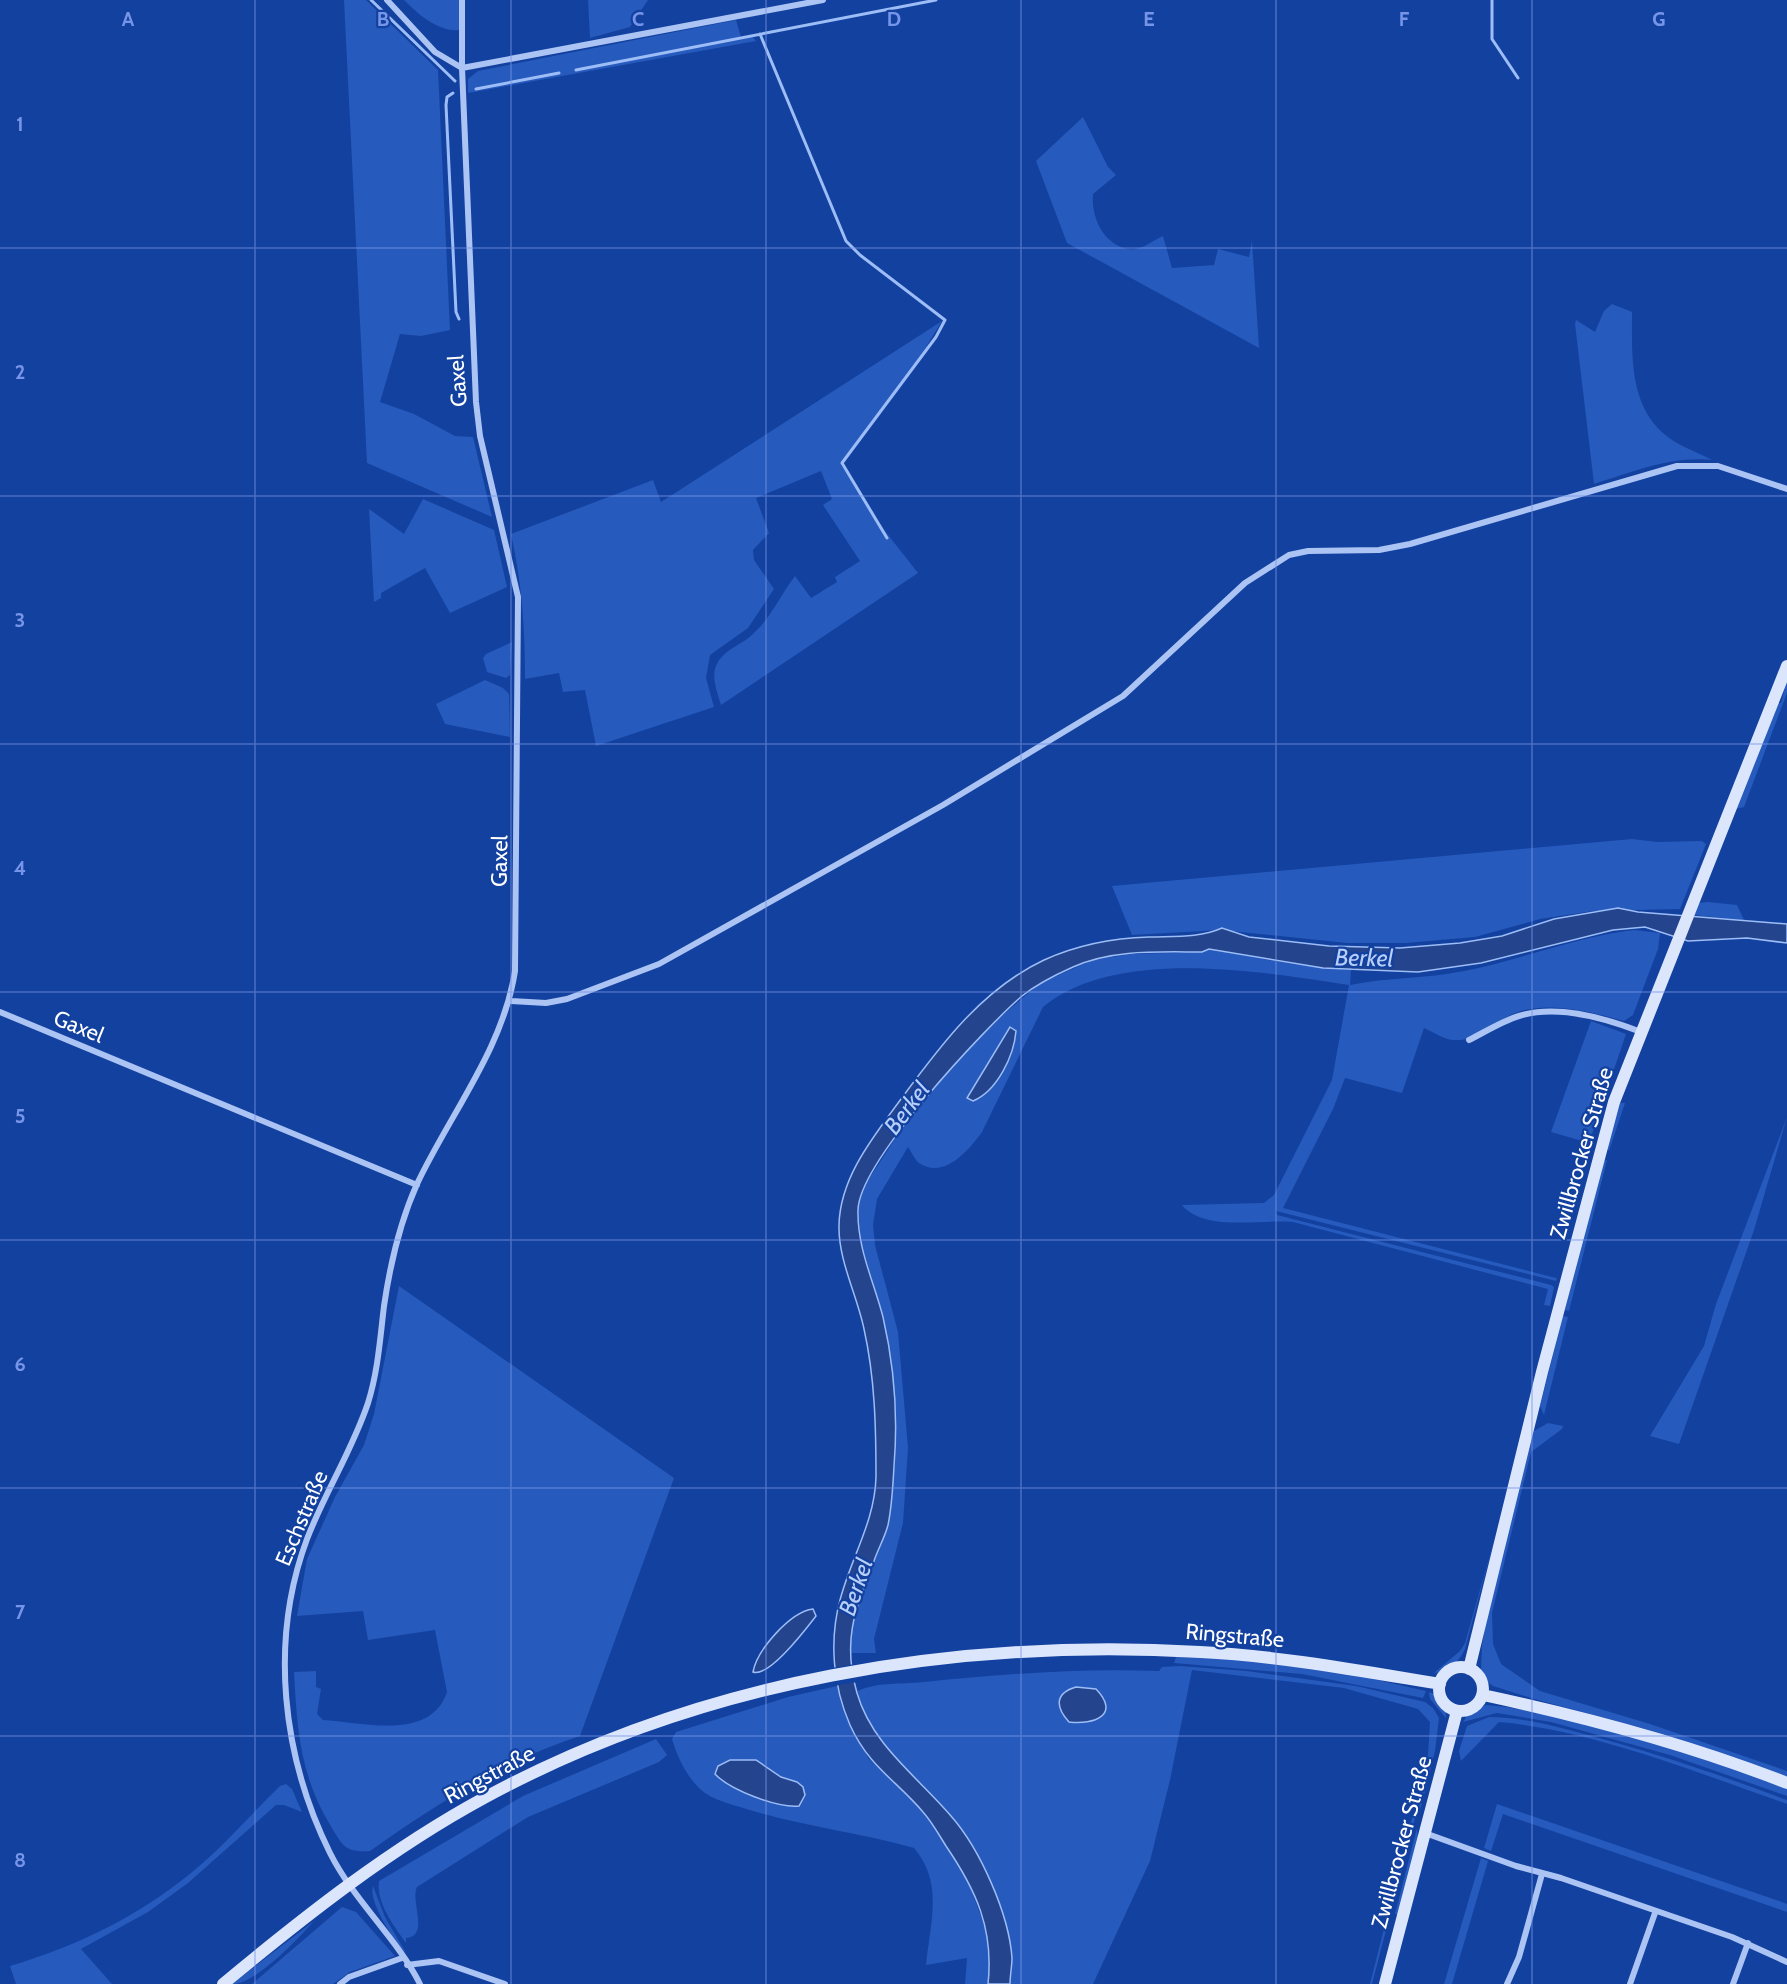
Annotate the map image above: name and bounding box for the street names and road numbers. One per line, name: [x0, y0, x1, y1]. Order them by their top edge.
street label: Gaxel: [442, 353, 473, 408]
street label: Gaxel: [486, 834, 513, 887]
street label: Gaxel: [50, 1004, 109, 1049]
street label: Zwillbrocker Straße: [1544, 1064, 1619, 1242]
street label: Eschstraße: [269, 1467, 334, 1570]
street label: Ringstraße: [1185, 1618, 1285, 1653]
street label: Ringstraße: [439, 1739, 539, 1810]
street label: Zwillbrocker Straße: [1365, 1753, 1437, 1931]

